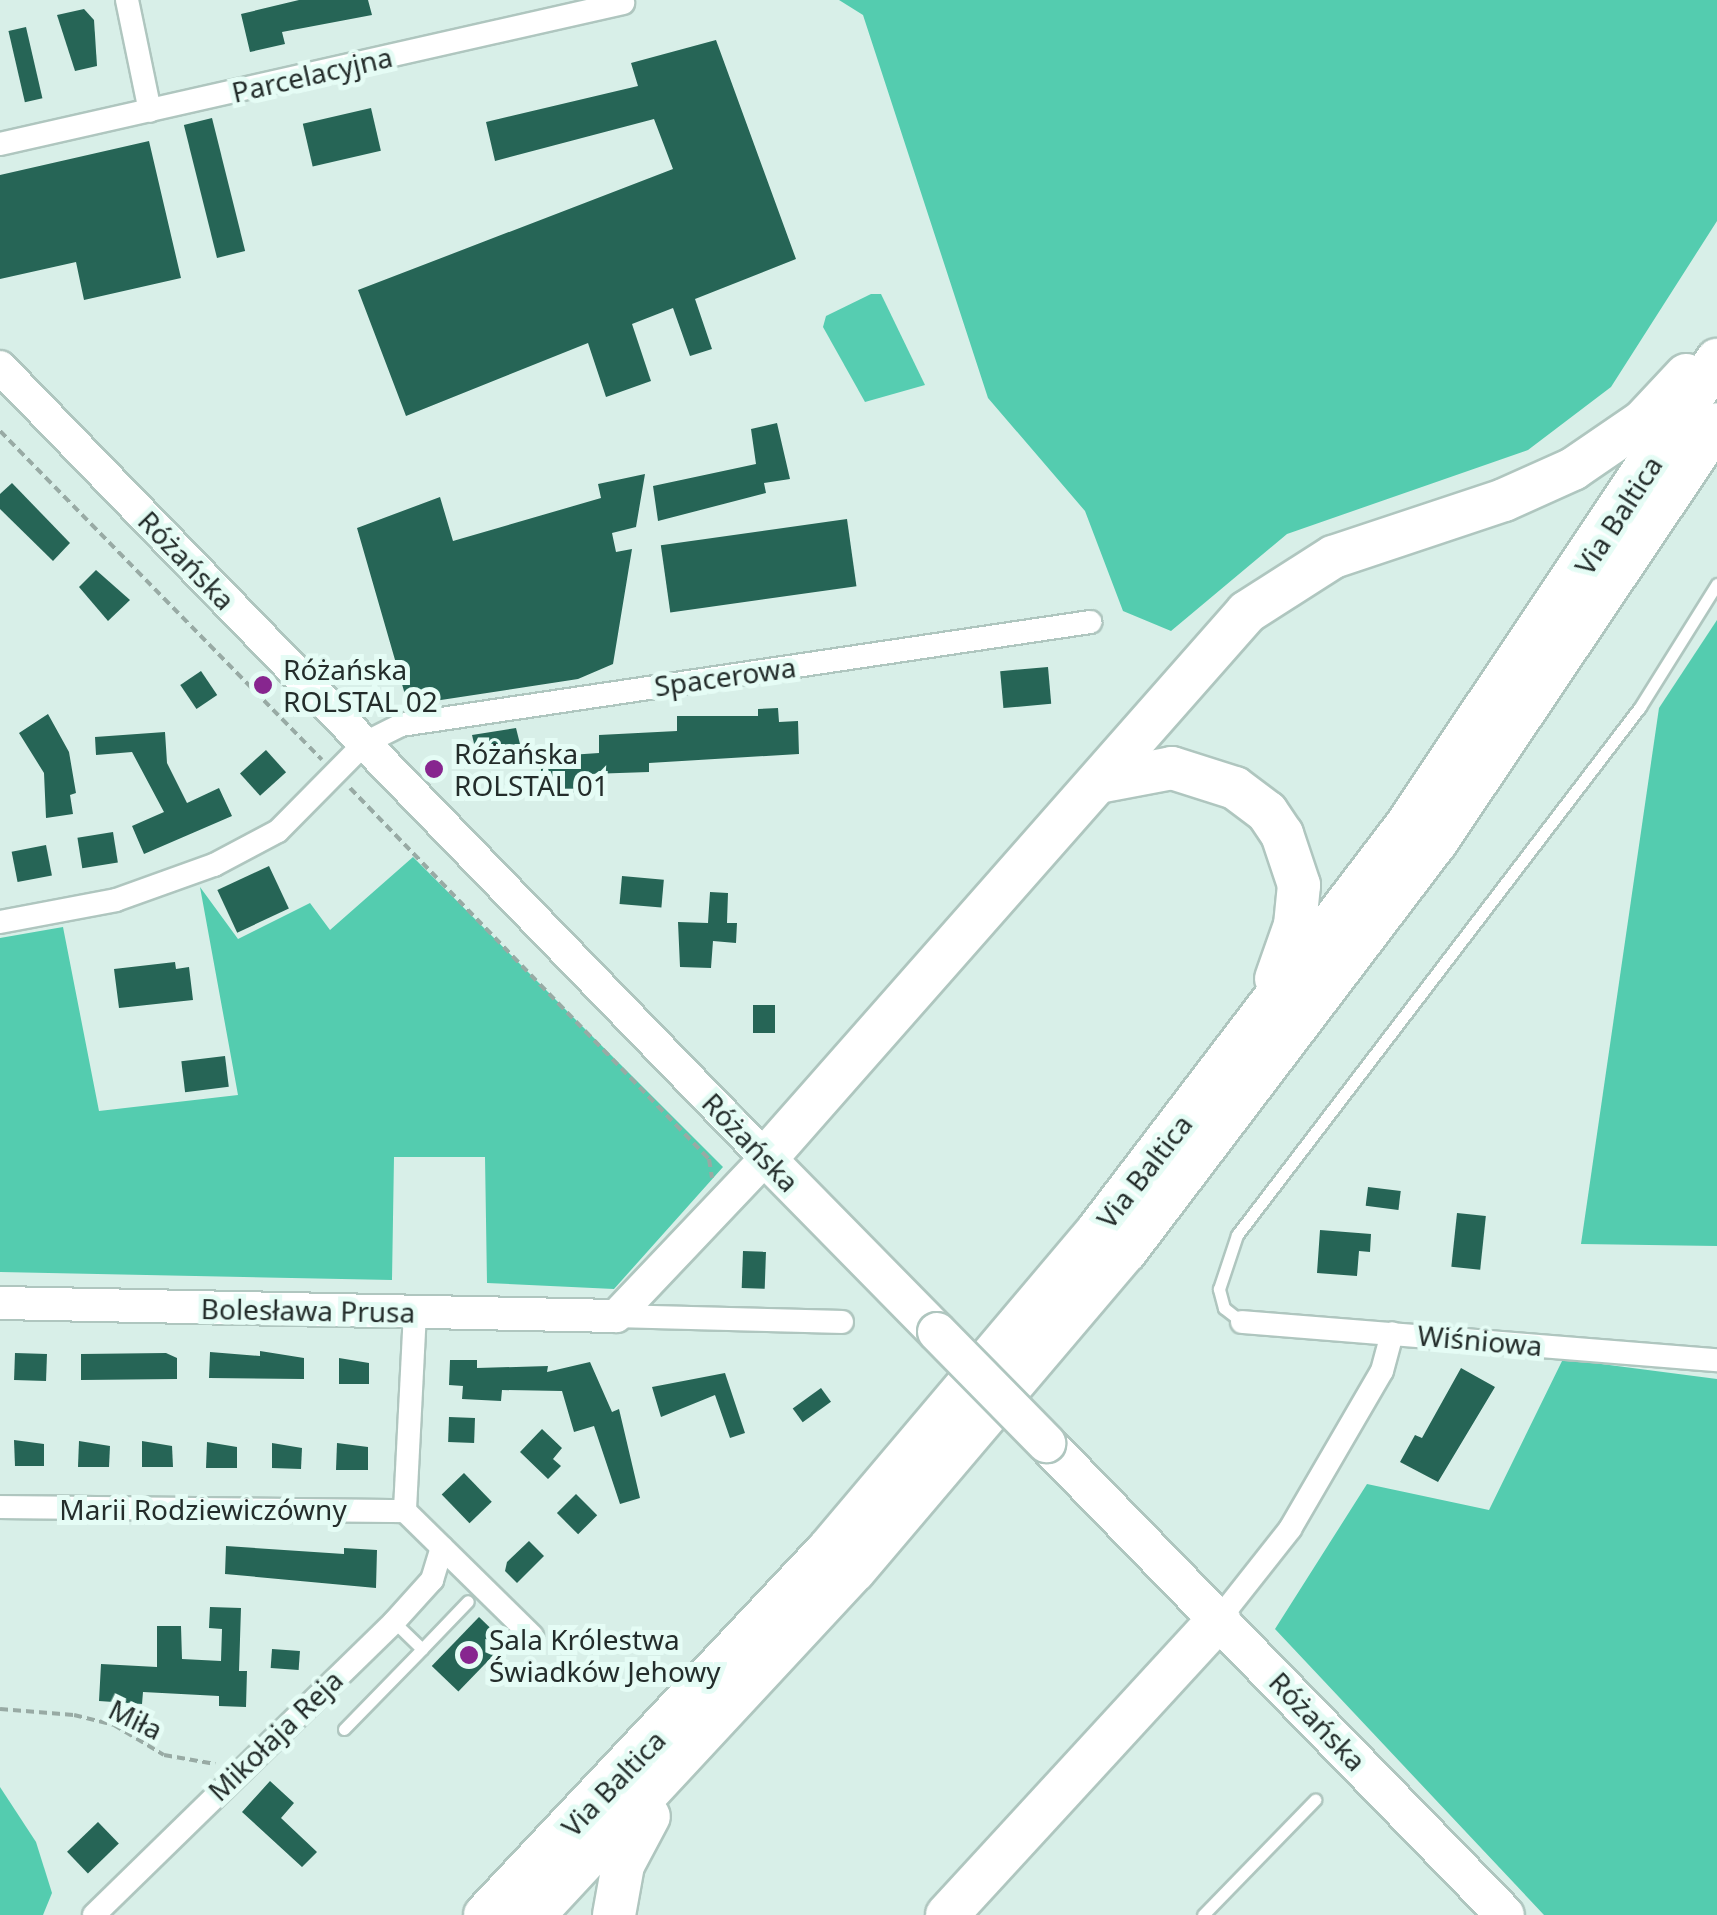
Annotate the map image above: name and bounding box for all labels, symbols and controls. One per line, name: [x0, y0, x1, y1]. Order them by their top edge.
street label: Parcelacyjna: [228, 39, 396, 109]
street label: Via Baltica: [1567, 449, 1669, 581]
street label: Różańska: [132, 504, 242, 616]
street label: Spacerowa: [652, 649, 798, 703]
place label: Różańska ROLSTAL 02: [283, 652, 438, 718]
marker: Różańska ROLSTAL 02: [252, 674, 274, 696]
place label: Różańska ROLSTAL 01: [454, 736, 609, 802]
marker: Różańska ROLSTAL 01: [423, 758, 445, 780]
street label: Różańska: [696, 1086, 806, 1198]
street label: Via Baltica: [1089, 1108, 1199, 1234]
street label: Bolesława Prusa: [201, 1291, 415, 1329]
street label: Wiśniowa: [1416, 1318, 1544, 1362]
street label: Marii Rodziewiczówny: [59, 1492, 347, 1526]
place label: Sala Królestwa Świadków Jehowy: [489, 1622, 721, 1688]
marker: Sala Królestwa Świadków Jehowy: [458, 1644, 480, 1666]
street label: Mikołaja Reja: [201, 1663, 349, 1807]
street label: Różańska: [1263, 1665, 1373, 1777]
street label: Miła: [104, 1692, 168, 1746]
street label: Via Baltica: [554, 1723, 672, 1843]

